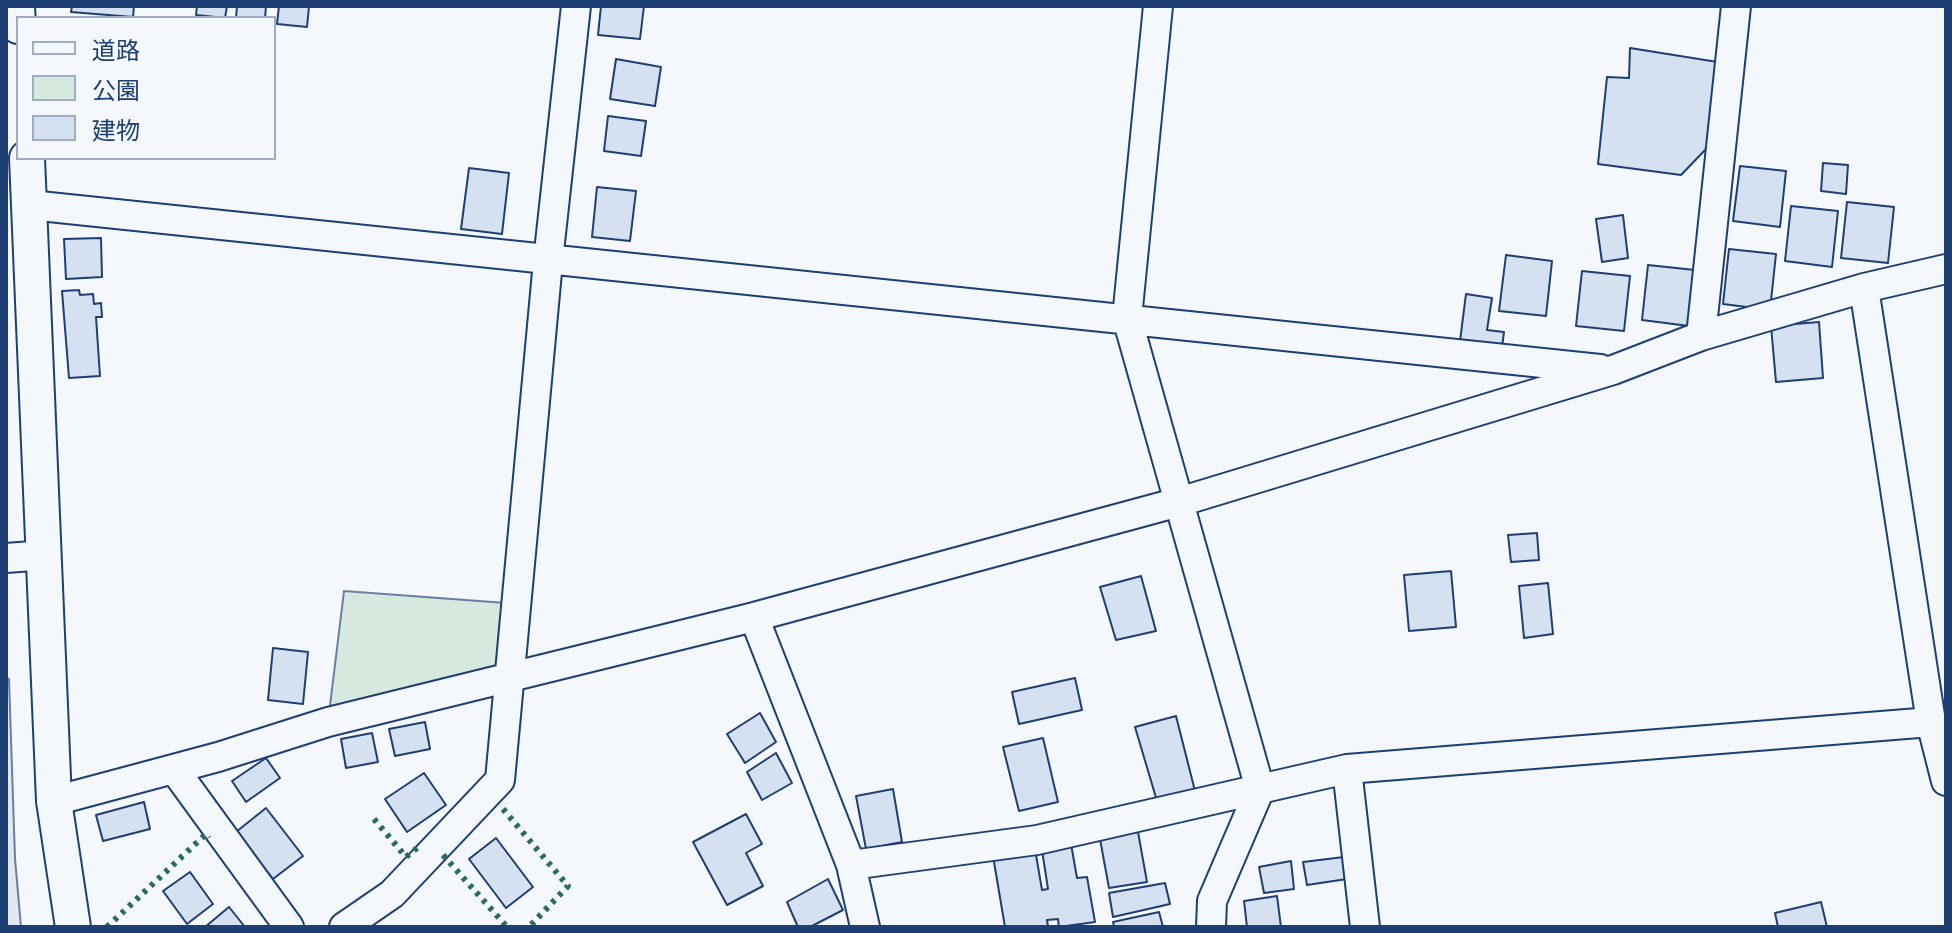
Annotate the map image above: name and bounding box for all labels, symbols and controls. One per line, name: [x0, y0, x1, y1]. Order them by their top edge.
legend: [16, 16, 276, 160]
text: 道路: [92, 35, 140, 64]
text: 公園: [92, 75, 140, 104]
text: 建物: [92, 115, 140, 144]

